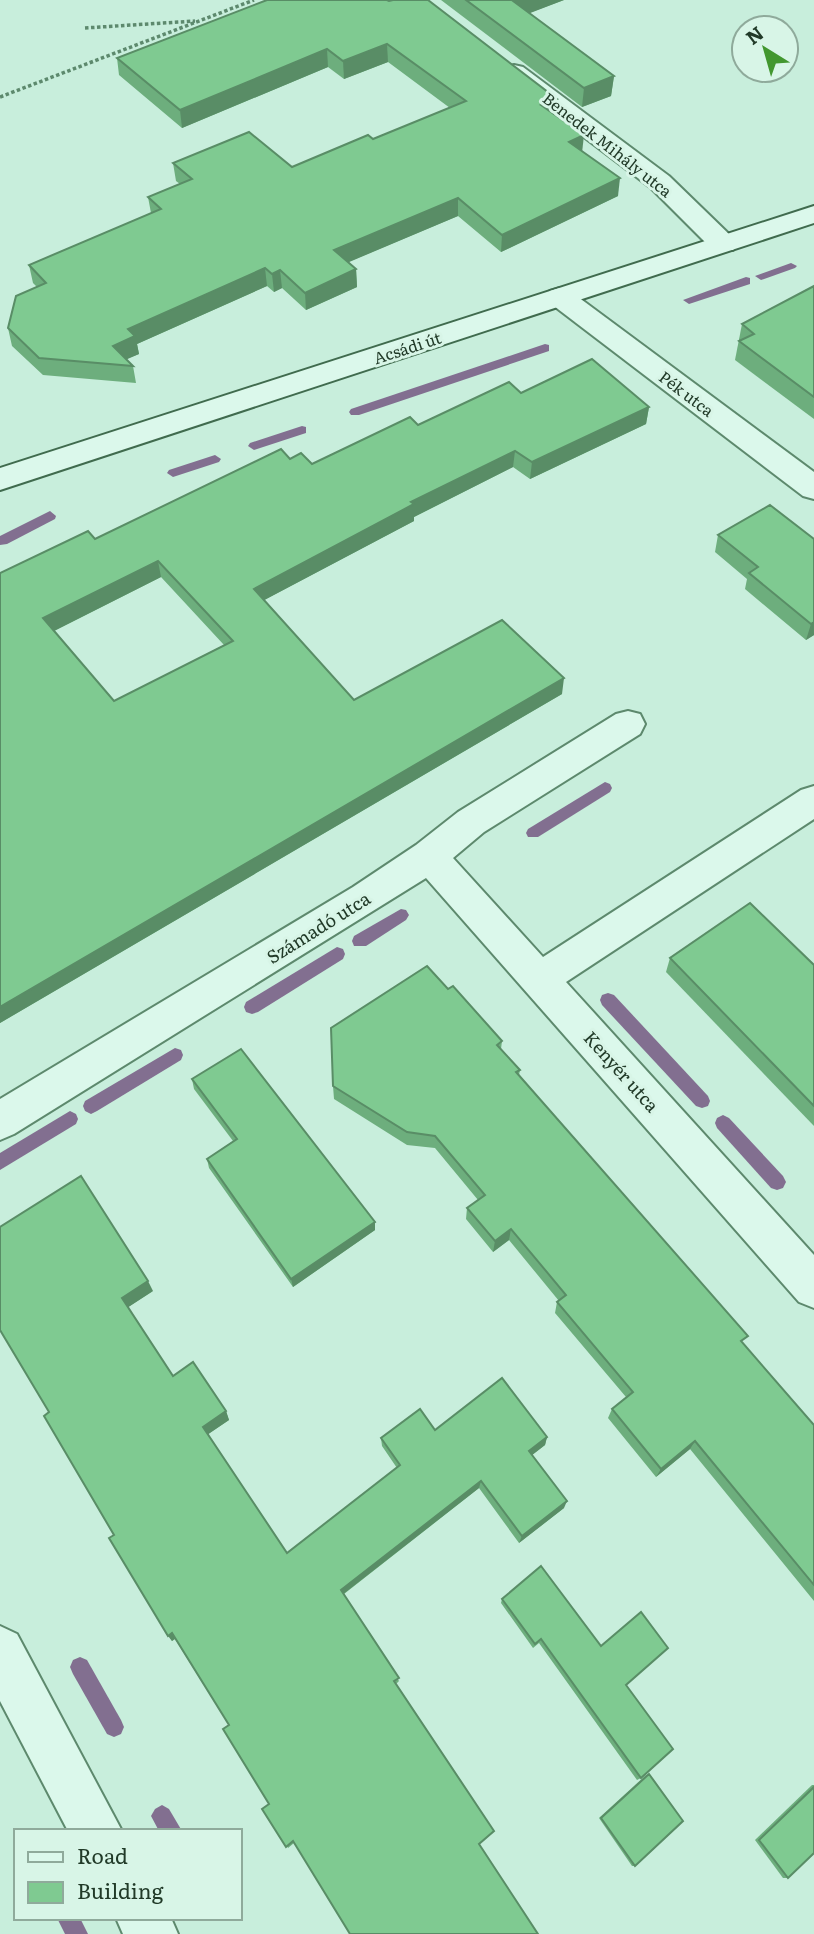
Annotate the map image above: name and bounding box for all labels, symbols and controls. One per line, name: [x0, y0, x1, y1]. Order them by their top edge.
north arrow: [730, 14, 800, 84]
text: N: [739, 19, 769, 51]
street label: Benedek Mihály utca: [538, 86, 678, 202]
street label: Acsádi út: [370, 325, 444, 369]
street label: Pék utca: [654, 364, 720, 422]
street label: Számadó utca: [261, 884, 375, 970]
street label: Kenyér utca: [578, 1024, 666, 1118]
legend: [14, 1829, 242, 1920]
text: Road: [77, 1839, 128, 1870]
text: Building: [77, 1874, 164, 1905]

